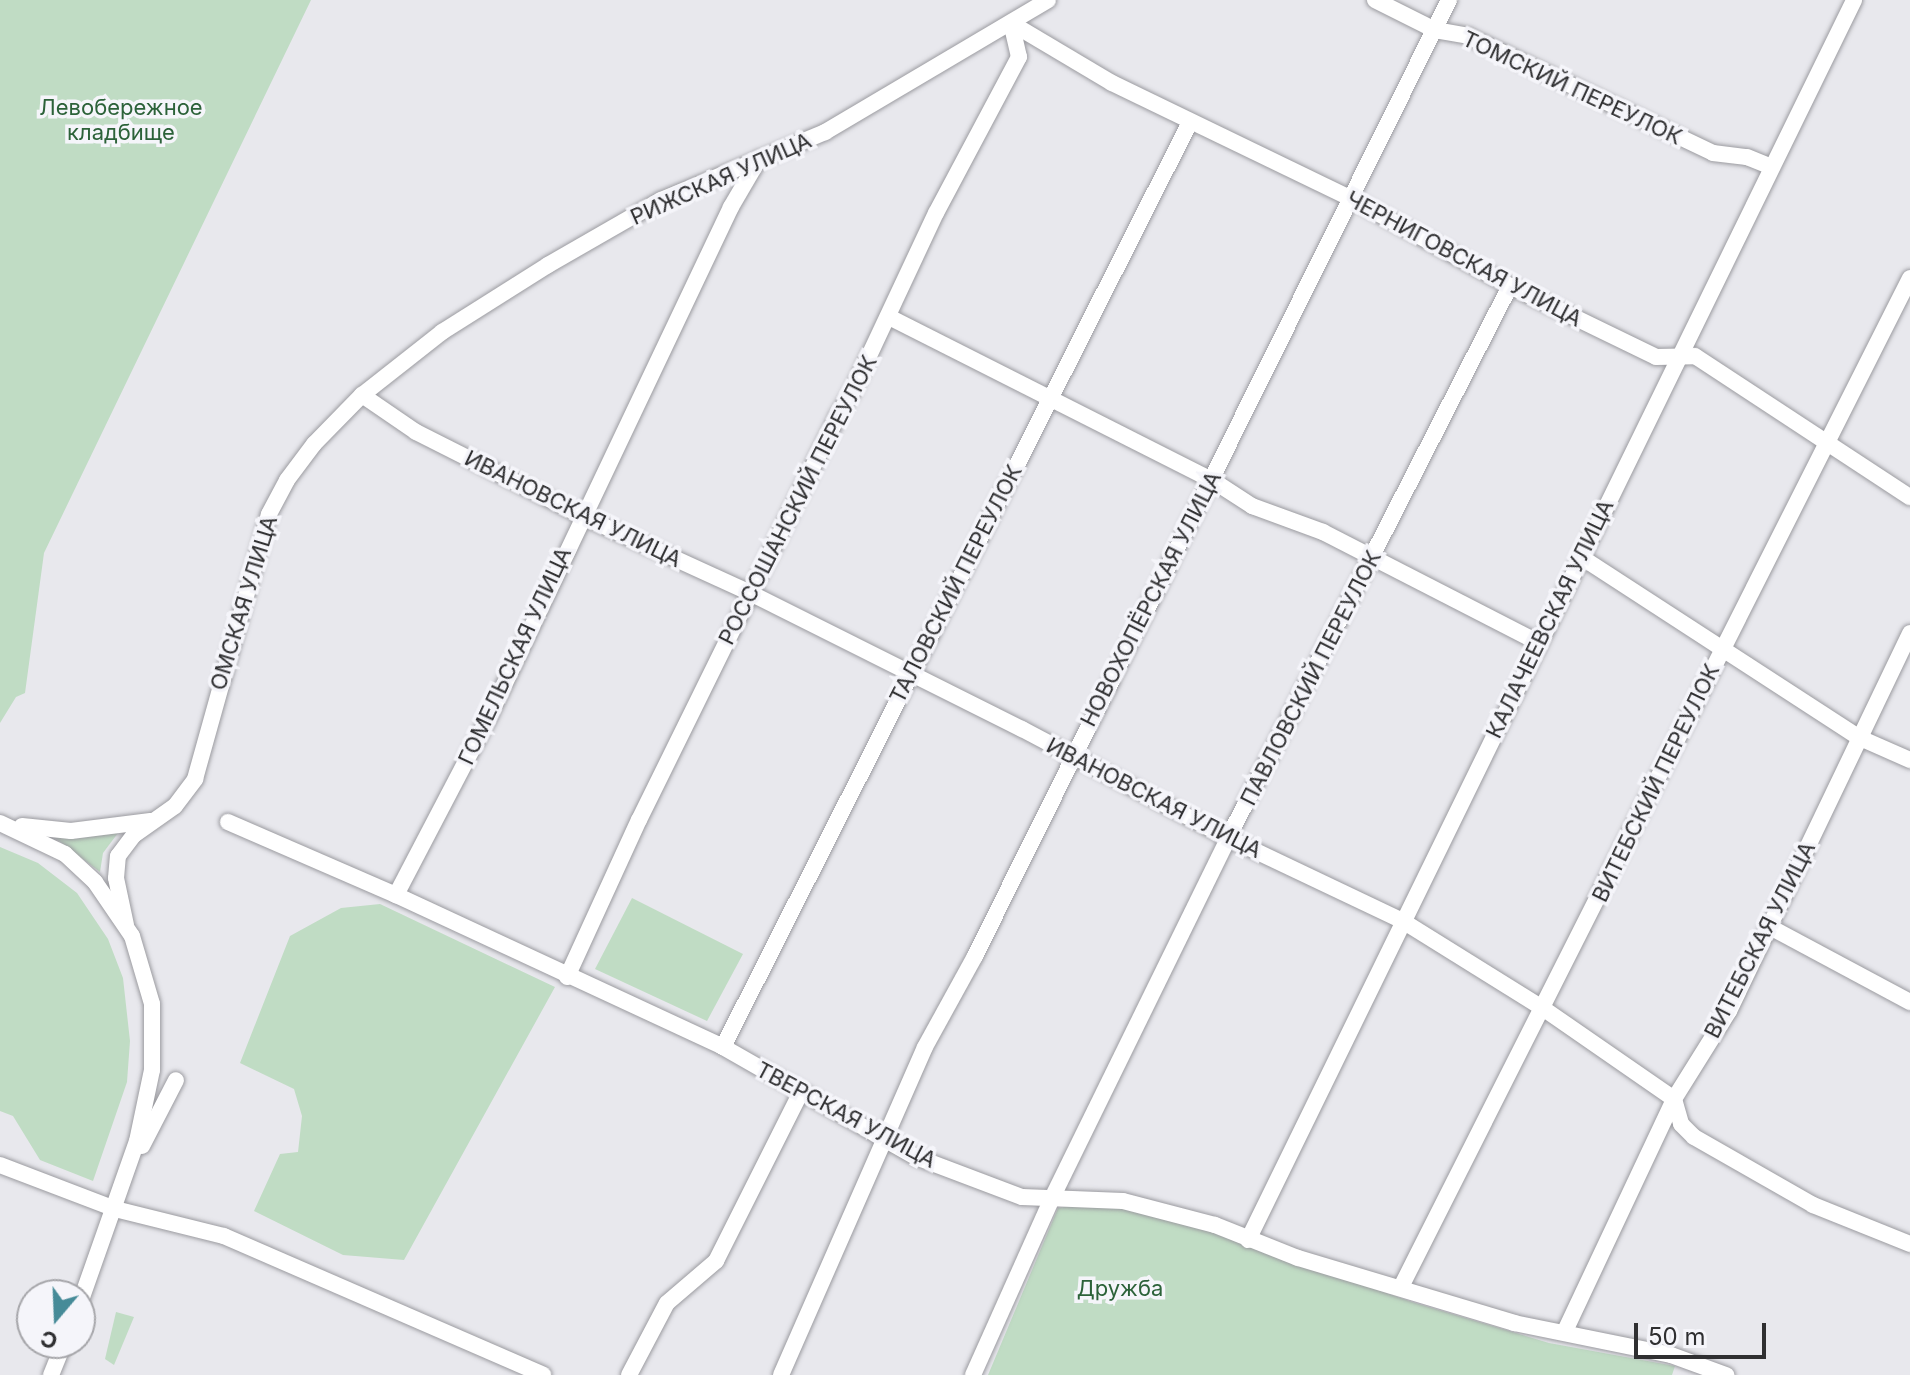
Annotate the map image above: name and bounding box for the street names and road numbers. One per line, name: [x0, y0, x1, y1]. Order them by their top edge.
street label: ТОМСКИЙ ПЕРЕУЛОК: [1458, 25, 1686, 151]
street label: РИЖСКАЯ УЛИЦА: [626, 127, 816, 231]
street label: ЧЕРНИГОВСКАЯ УЛИЦА: [1342, 186, 1586, 332]
street label: РОССОШАНСКИЙ ПЕРЕУЛОК: [713, 351, 883, 649]
street label: ИВАНОВСКАЯ УЛИЦА: [460, 445, 686, 573]
street label: ТАЛОВСКИЙ ПЕРЕУЛОК: [884, 460, 1028, 708]
street label: НОВОХОПЁРСКАЯ УЛИЦА: [1075, 467, 1227, 731]
street label: КАЛАЧЕЕВСКАЯ УЛИЦА: [1481, 495, 1619, 743]
street label: ОМСКАЯ УЛИЦА: [205, 513, 283, 693]
street label: ГОМЕЛЬСКАЯ УЛИЦА: [453, 543, 577, 769]
street label: ПАВЛОВСКИЙ ПЕРЕУЛОК: [1235, 546, 1387, 810]
street label: ВИТЕБСКИЙ ПЕРЕУЛОК: [1587, 660, 1725, 906]
street label: ИВАНОВСКАЯ УЛИЦА: [1042, 732, 1266, 864]
street label: ВИТЕБСКАЯ УЛИЦА: [1699, 837, 1821, 1043]
street label: ТВЕРСКАЯ УЛИЦА: [751, 1056, 941, 1174]

